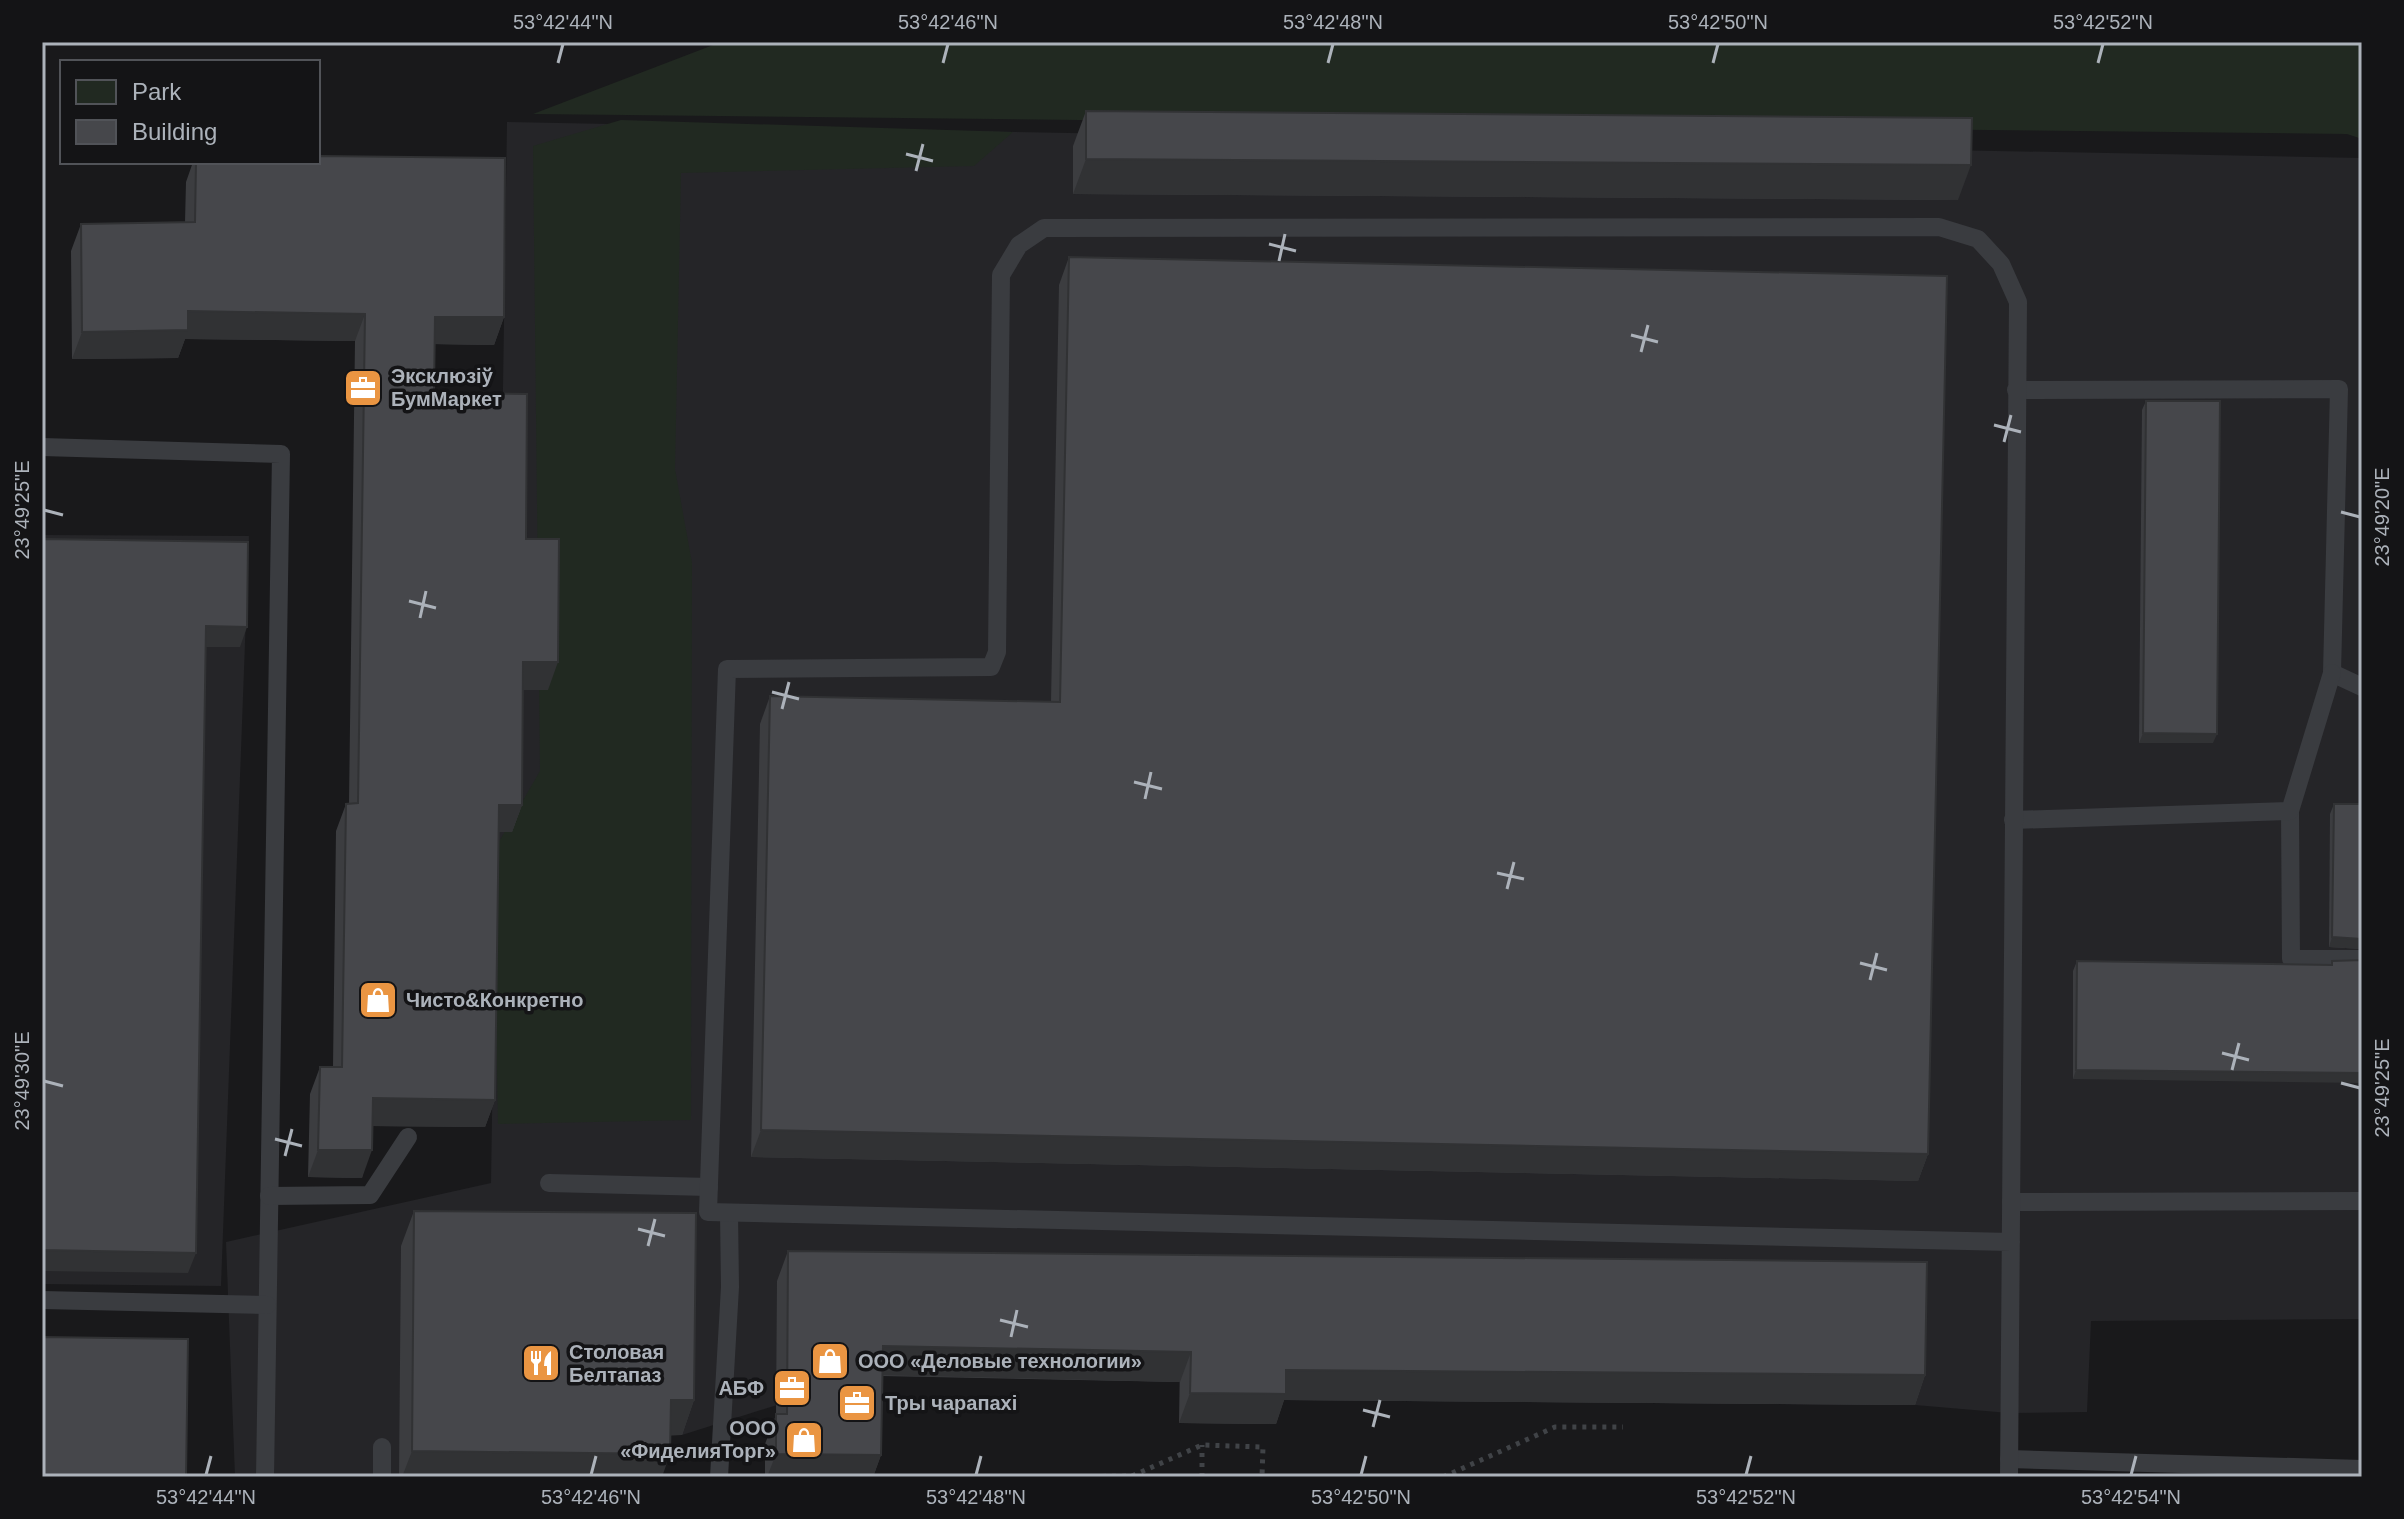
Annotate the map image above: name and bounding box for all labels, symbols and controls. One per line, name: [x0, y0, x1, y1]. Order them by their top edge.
text: 53°42'44"N: [513, 11, 613, 33]
text: 53°42'46"N: [898, 11, 998, 33]
text: 53°42'48"N: [1283, 11, 1383, 33]
text: 53°42'50"N: [1668, 11, 1768, 33]
text: 53°42'52"N: [2053, 11, 2153, 33]
legend: [60, 60, 320, 164]
text: Park: [132, 78, 182, 105]
text: Building: [132, 118, 217, 145]
place label: Эксклюзіў БумМаркет: [391, 365, 502, 410]
office icon: Эксклюзіў БумМаркет: [342, 367, 384, 409]
text: 23°49'25"E: [11, 461, 33, 560]
text: 23°49'20"E: [2371, 468, 2393, 567]
shop icon: Чисто&Конкретно: [357, 979, 399, 1021]
place label: Чисто&Конкретно: [406, 989, 583, 1011]
text: 23°49'30"E: [11, 1032, 33, 1131]
text: 23°49'25"E: [2371, 1039, 2393, 1138]
shop icon: ООО «Деловые технологии»: [809, 1340, 851, 1382]
place label: Столовая Белтапаз: [569, 1341, 664, 1386]
restaurant icon: Столовая Белтапаз: [520, 1342, 562, 1384]
place label: ООО «Деловые технологии»: [858, 1350, 1142, 1372]
office icon: АБФ: [771, 1367, 813, 1409]
place label: АБФ: [718, 1377, 764, 1399]
office icon: Тры чарапахі: [836, 1382, 878, 1424]
place label: Тры чарапахі: [885, 1392, 1017, 1414]
place label: ООО «ФиделияТорг»: [620, 1417, 776, 1462]
shop icon: ООО «ФиделияТорг»: [783, 1419, 825, 1461]
text: 53°42'44"N: [156, 1486, 256, 1508]
text: 53°42'46"N: [541, 1486, 641, 1508]
text: 53°42'48"N: [926, 1486, 1026, 1508]
text: 53°42'50"N: [1311, 1486, 1411, 1508]
text: 53°42'52"N: [1696, 1486, 1796, 1508]
text: 53°42'54"N: [2081, 1486, 2181, 1508]

